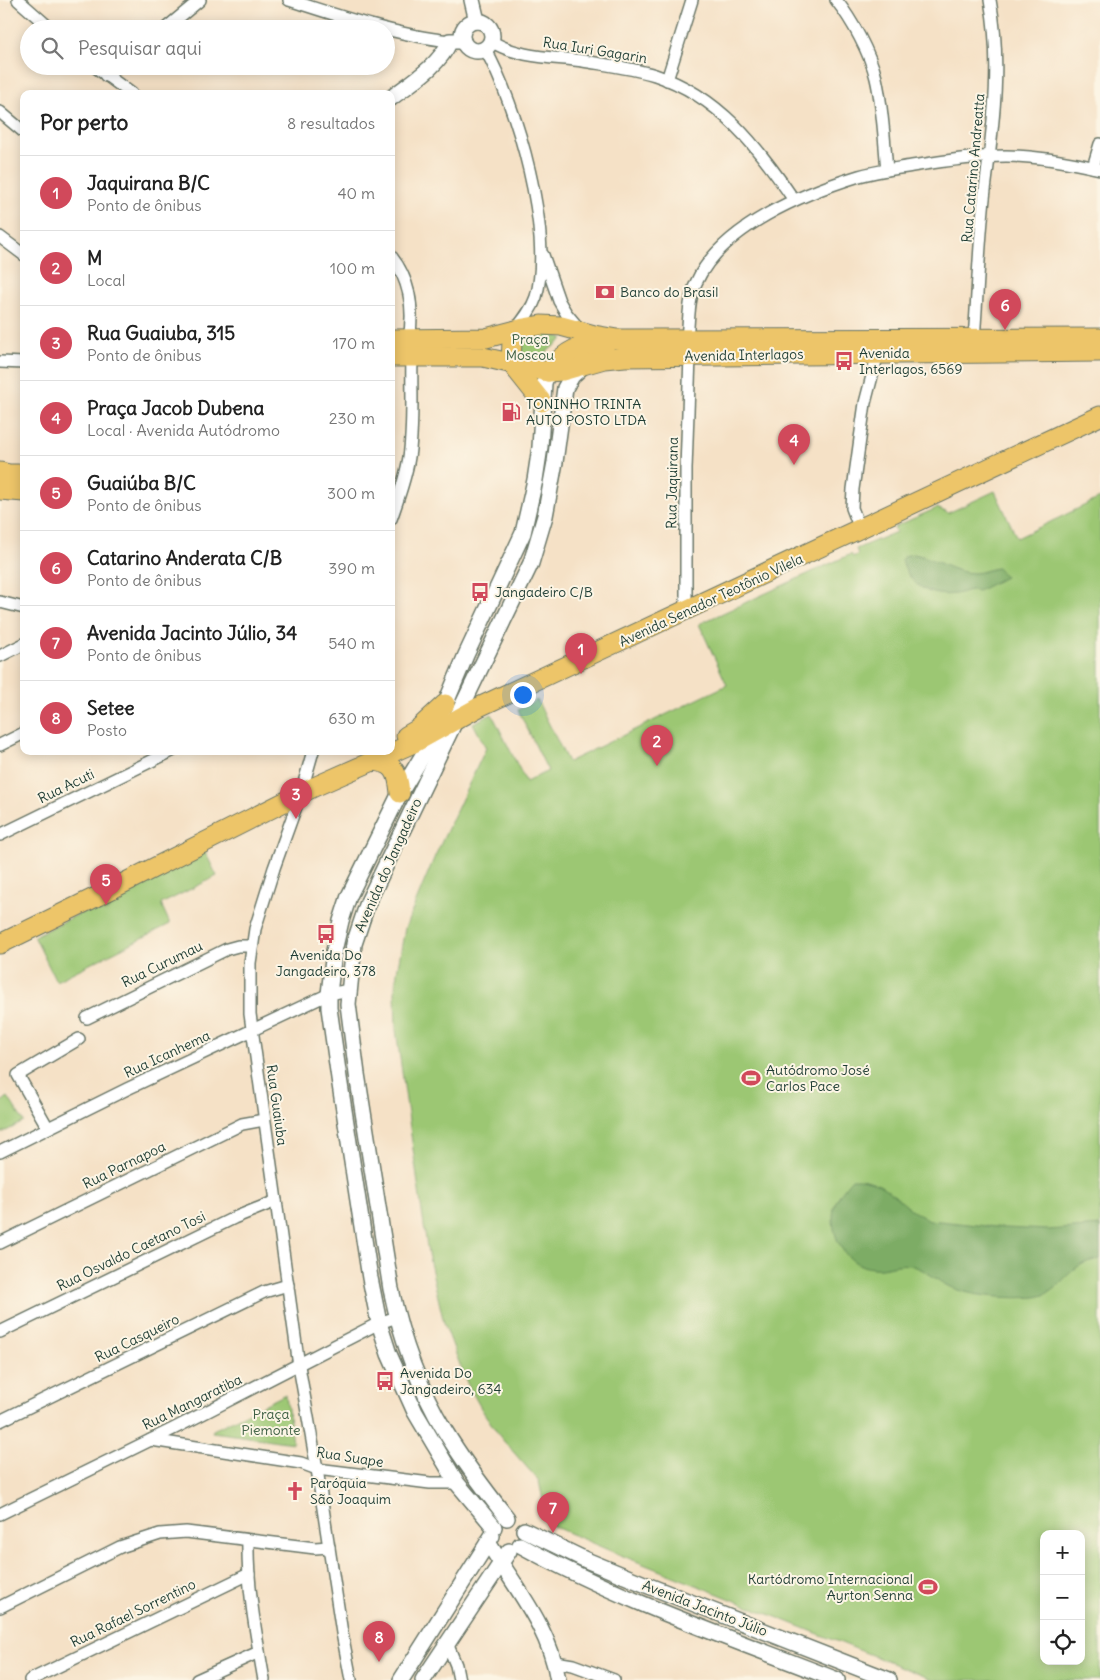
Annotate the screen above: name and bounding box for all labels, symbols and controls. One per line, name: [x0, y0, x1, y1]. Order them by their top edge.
search box: [20, 20, 395, 75]
street label: Rua Iuri Gagarin: [542, 33, 648, 67]
icon: search: [38, 34, 66, 62]
text: Pesquisar aqui: [78, 36, 202, 60]
street label: Rua Catarino Andreatta: [958, 93, 988, 243]
text: Por perto: [40, 109, 128, 136]
text: 8 resultados: [287, 113, 375, 133]
text: Jaquirana B/C: [87, 171, 210, 195]
text: 1: [53, 183, 59, 203]
text: 40 m: [337, 183, 375, 203]
text: Ponto de ônibus: [87, 195, 202, 215]
text: M: [87, 246, 102, 270]
text: 2: [52, 258, 60, 278]
text: 100 m: [330, 258, 375, 278]
text: Local: [87, 270, 125, 290]
bank icon: Banco do Brasil: [594, 281, 616, 303]
place label: Banco do Brasil: [620, 283, 718, 301]
pin: 6: [989, 289, 1021, 330]
text: Rua Guaiuba, 315: [87, 321, 235, 345]
park label: Praça Moscou: [506, 330, 554, 364]
text: 3: [51, 333, 61, 353]
text: 170 m: [332, 333, 375, 353]
place label: Avenida Interlagos, 6569: [859, 344, 962, 378]
text: Ponto de ônibus: [87, 345, 202, 365]
street label: Avenida Interlagos: [684, 345, 804, 365]
bus stop icon: Avenida Interlagos, 6569: [833, 350, 855, 372]
place label: TONINHO TRINTA AUTO POSTO LTDA: [526, 395, 646, 429]
text: Praça Jacob Dubena: [87, 396, 264, 420]
fuel station icon: TONINHO TRINTA AUTO POSTO LTDA: [500, 401, 522, 423]
text: 4: [51, 408, 61, 428]
text: 230 m: [329, 408, 375, 428]
text: Local · Avenida Autódromo: [87, 420, 280, 440]
pin: 4: [778, 424, 810, 465]
street label: Rua Jaquirana: [662, 437, 682, 529]
text: Guaiúba B/C: [87, 471, 196, 495]
text: 5: [51, 483, 61, 503]
text: 300 m: [327, 483, 375, 503]
text: Ponto de ônibus: [87, 495, 202, 515]
text: Catarino Anderata C/B: [87, 546, 282, 570]
street label: Avenida Senador Teotônio Vilela: [616, 549, 806, 651]
text: 6: [51, 558, 61, 578]
text: 390 m: [328, 558, 375, 578]
text: Ponto de ônibus: [87, 570, 202, 590]
bus stop icon: Jangadeiro C/B: [469, 581, 491, 603]
place label: Jangadeiro C/B: [495, 583, 593, 601]
text: Avenida Jacinto Júlio, 34: [87, 621, 297, 645]
text: 7: [52, 633, 60, 653]
text: 540 m: [328, 633, 375, 653]
pin: 1: [565, 633, 597, 674]
text: Ponto de ônibus: [87, 645, 202, 665]
your location: [510, 682, 536, 708]
text: Setee: [87, 696, 134, 720]
text: 8: [51, 708, 61, 728]
text: 630 m: [328, 708, 375, 728]
text: Posto: [87, 720, 127, 740]
pin: 2: [641, 725, 673, 766]
street label: Rua Acuti: [35, 765, 97, 807]
pin: 3: [280, 778, 312, 819]
street label: Avenida do Jangadeiro: [350, 795, 426, 935]
pin: 5: [90, 864, 122, 905]
bus stop icon: Avenida Do Jangadeiro, 378: [315, 923, 337, 945]
street label: Rua Curumau: [119, 937, 205, 991]
place label: Avenida Do Jangadeiro, 378: [276, 946, 376, 980]
street label: Rua Icanhema: [121, 1026, 213, 1082]
place label: Autódromo José Carlos Pace: [766, 1061, 870, 1095]
street label: Rua Guaiuba: [262, 1063, 292, 1147]
sports icon: Autódromo José Carlos Pace: [740, 1067, 762, 1089]
street label: Rua Parnapoa: [80, 1137, 168, 1193]
street label: Rua Osvaldo Caetano Tosi: [54, 1207, 208, 1295]
street label: Rua Casqueiro: [92, 1310, 182, 1366]
place label: Avenida Do Jangadeiro, 634: [400, 1364, 502, 1398]
street label: Rua Mangaratiba: [139, 1370, 245, 1434]
bus stop icon: Avenida Do Jangadeiro, 634: [374, 1370, 396, 1392]
park label: Praça Piemonte: [241, 1405, 301, 1439]
street label: Rua Suape: [315, 1443, 385, 1471]
place label: Paróquia São Joaquim: [310, 1474, 391, 1508]
church icon: Paróquia São Joaquim: [284, 1480, 306, 1502]
pin: 7: [537, 1492, 569, 1533]
map controls: [1040, 1530, 1085, 1665]
button: +: [1040, 1530, 1085, 1575]
place label: Kartódromo Internacional Ayrton Senna: [748, 1570, 913, 1604]
street label: Rua Rafael Sorrentino: [67, 1575, 199, 1651]
button: −: [1040, 1575, 1085, 1620]
street label: Avenida Jacinto Júlio: [640, 1576, 770, 1640]
sports icon: Kartódromo Internacional Ayrton Senna: [917, 1576, 939, 1598]
button: locate: [1040, 1620, 1085, 1665]
pin: 8: [363, 1621, 395, 1662]

